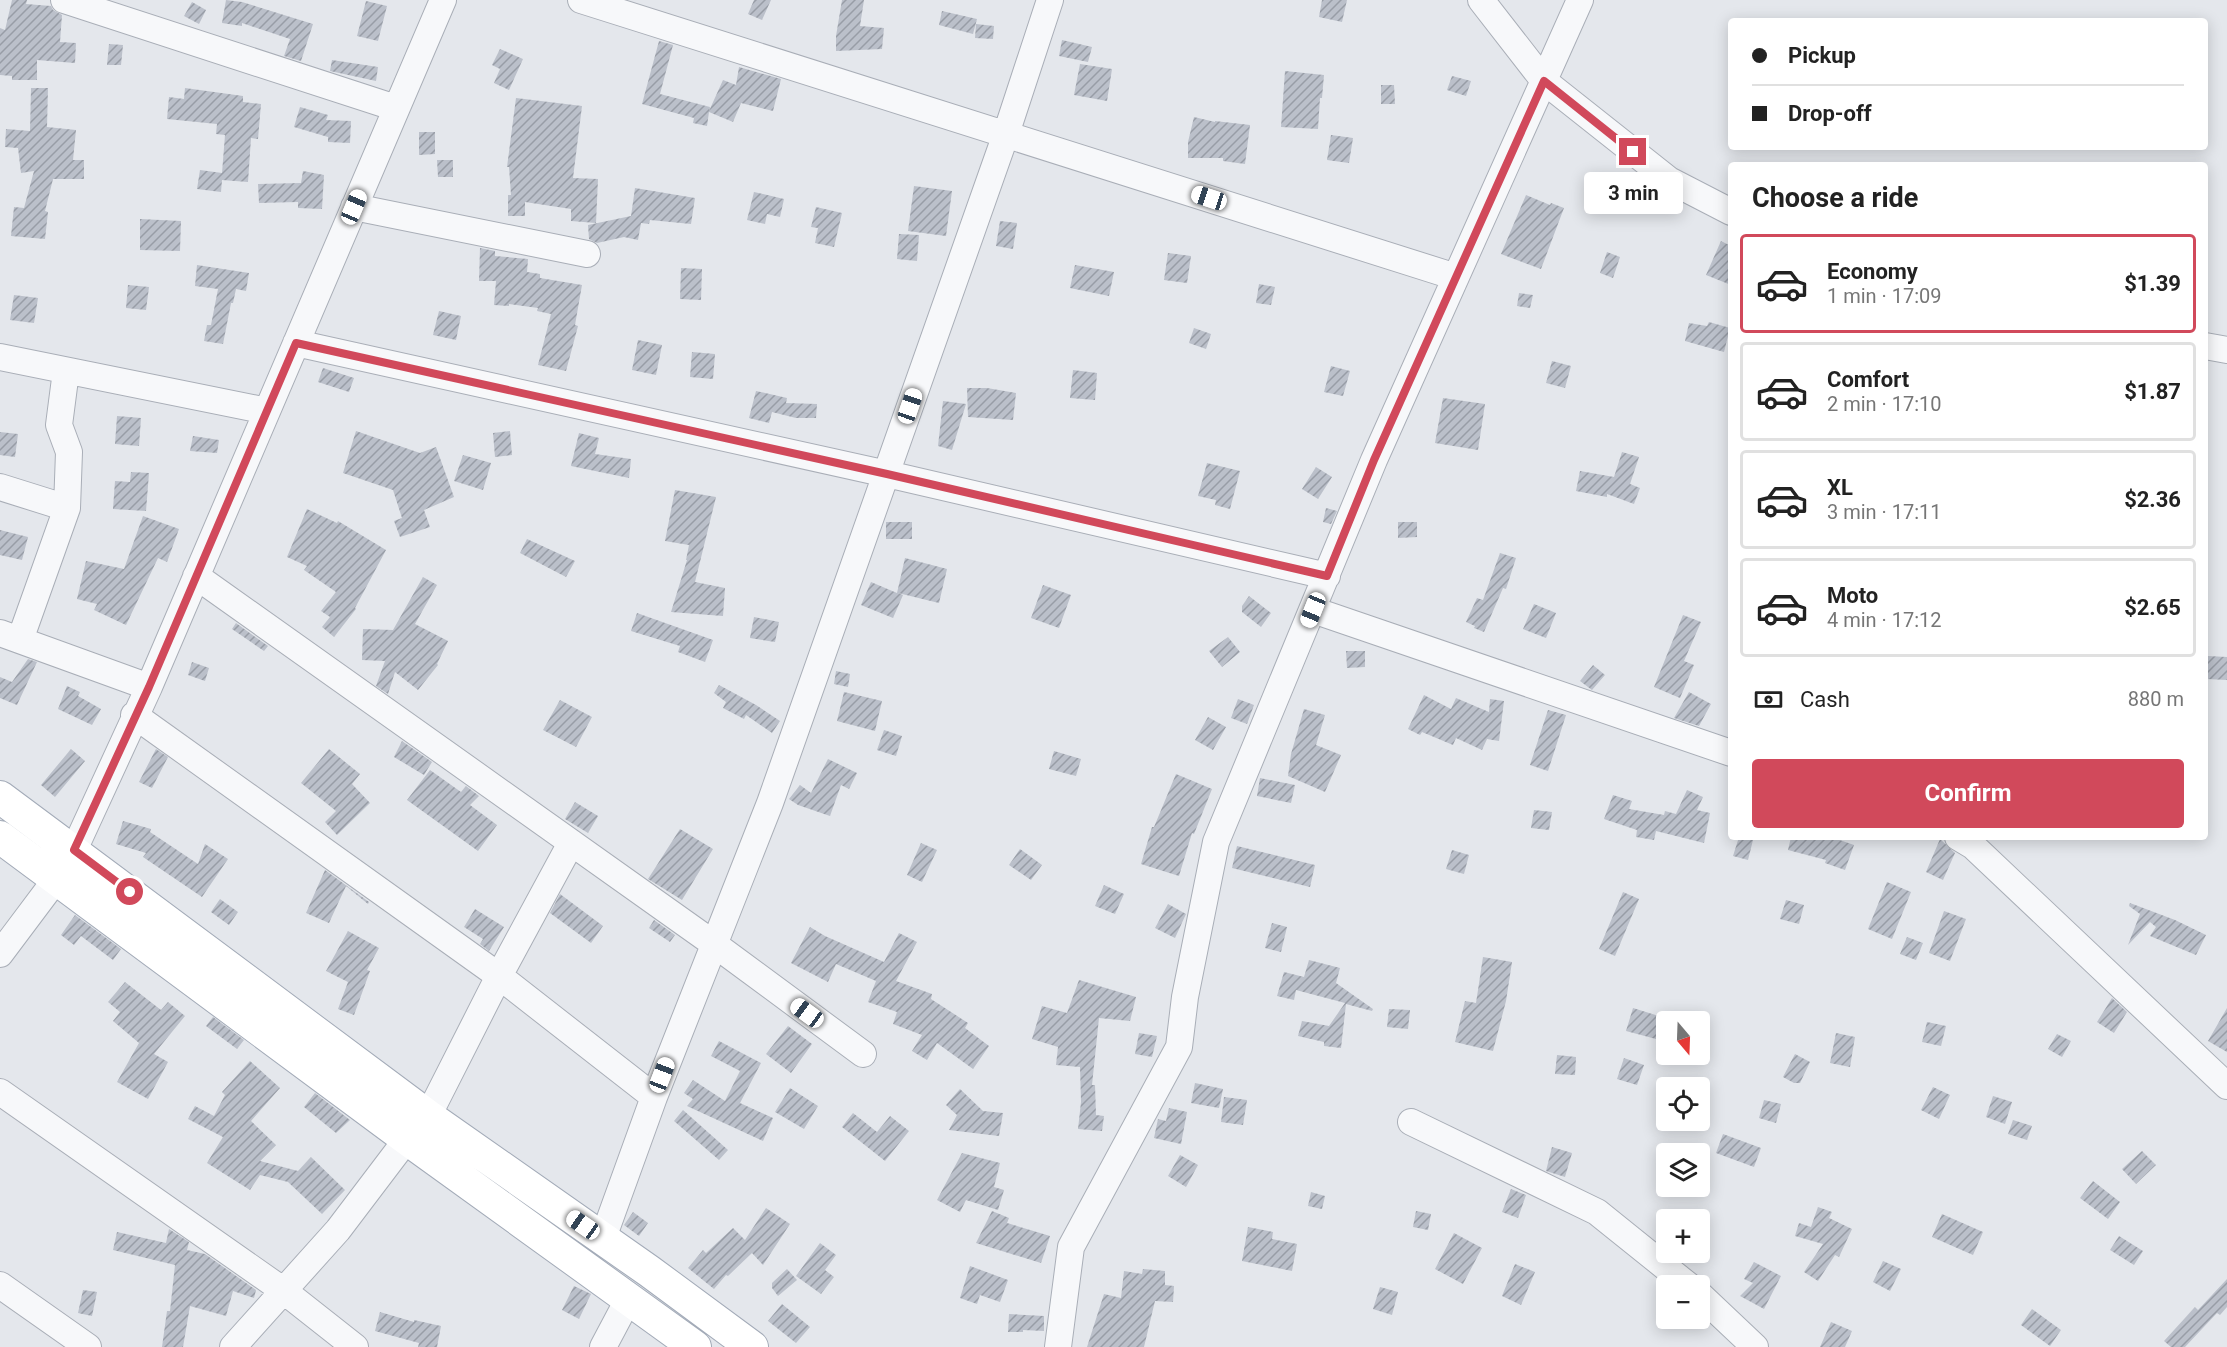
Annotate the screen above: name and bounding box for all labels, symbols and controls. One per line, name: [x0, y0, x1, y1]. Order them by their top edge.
text: Pickup: [1788, 43, 1856, 68]
text: Drop-off: [1788, 101, 1872, 126]
route end: [1619, 138, 1646, 165]
callout: 3 min: [1584, 173, 1682, 215]
text: 3 min: [1608, 181, 1659, 205]
text: Choose a ride: [1752, 182, 1918, 214]
car: [1189, 184, 1229, 212]
car: [339, 187, 369, 227]
icon: car: [1755, 257, 1809, 311]
text: Economy: [1827, 259, 1918, 284]
text: $1.39: [2124, 271, 2181, 296]
text: 1 min · 17:09: [1827, 284, 1942, 308]
icon: car: [1755, 365, 1809, 419]
text: Comfort: [1827, 367, 1909, 392]
text: $1.87: [2124, 379, 2181, 404]
car: [896, 386, 924, 426]
text: 2 min · 17:10: [1827, 392, 1942, 416]
icon: car: [1755, 473, 1809, 527]
text: XL: [1827, 475, 1853, 500]
text: $2.36: [2124, 487, 2181, 512]
text: 3 min · 17:11: [1827, 500, 1942, 524]
icon: car: [1755, 581, 1809, 635]
text: Moto: [1827, 583, 1878, 608]
car: [1298, 590, 1328, 630]
text: $2.65: [2124, 595, 2181, 620]
text: 4 min · 17:12: [1827, 608, 1942, 632]
icon: cash: [1752, 683, 1785, 716]
text: Cash: [1800, 687, 1850, 712]
text: 880 m: [2128, 687, 2184, 711]
button: Confirm: [1752, 759, 2184, 828]
route start: [116, 878, 143, 905]
car: [787, 995, 827, 1031]
north arrow: [1656, 1011, 1710, 1065]
map controls: [1656, 1011, 1710, 1329]
car: [647, 1055, 677, 1095]
button: locate: [1656, 1077, 1710, 1131]
button: layers: [1656, 1143, 1710, 1197]
car: [563, 1207, 603, 1243]
button: +: [1656, 1209, 1710, 1263]
button: −: [1656, 1275, 1710, 1329]

